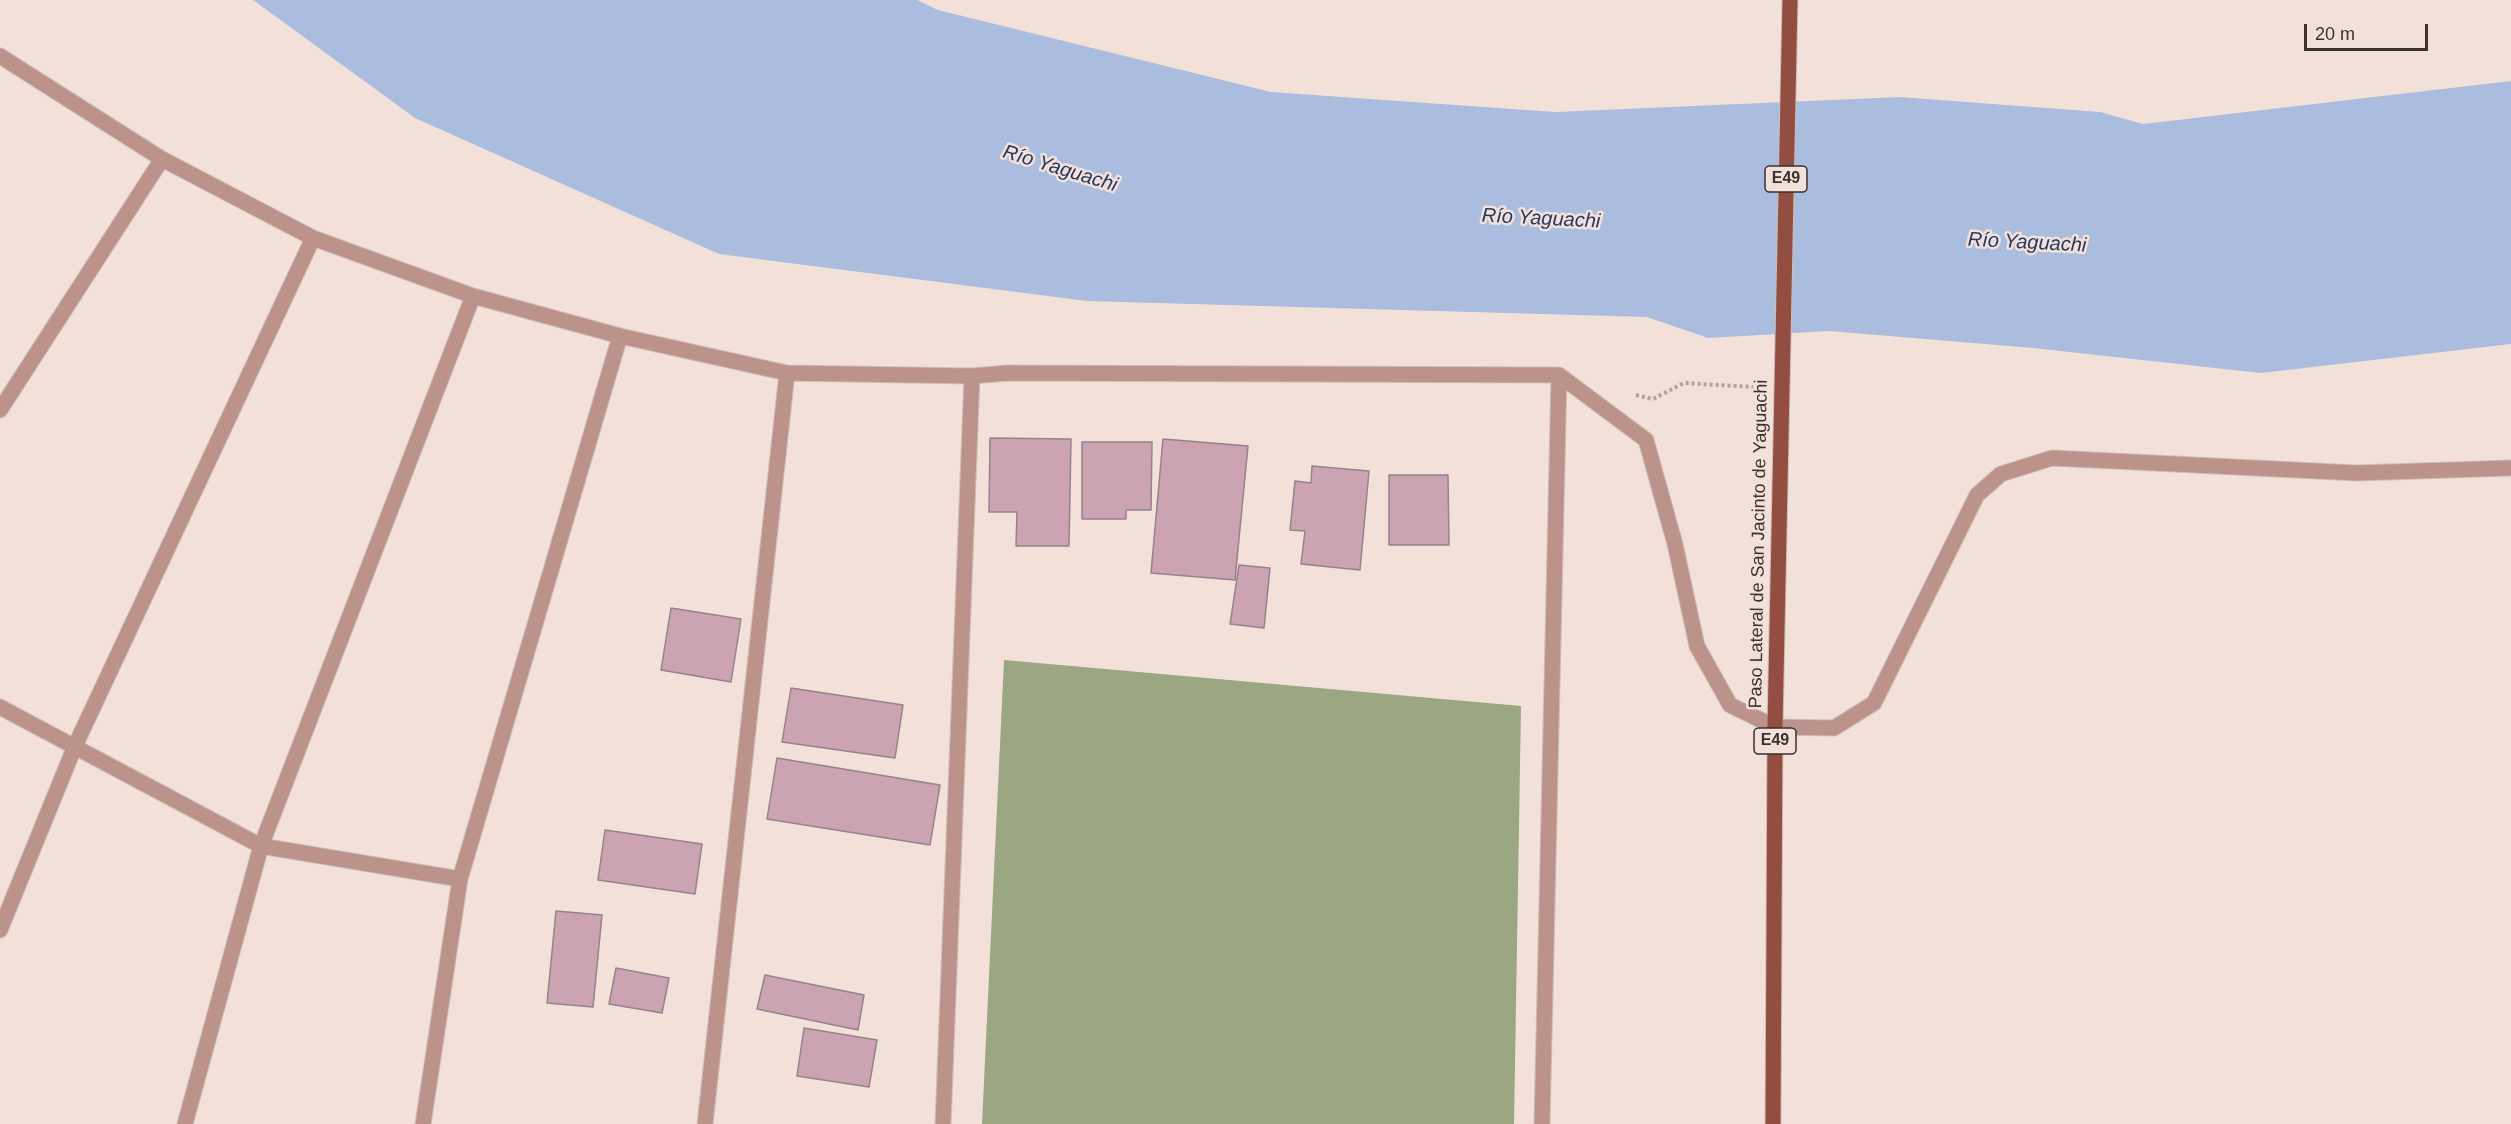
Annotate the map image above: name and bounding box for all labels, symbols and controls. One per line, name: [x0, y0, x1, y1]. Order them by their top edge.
scale bar: [2307, 12, 2432, 50]
text: 20 m: [2315, 24, 2355, 44]
water label: Río Yaguachi: [1000, 140, 1120, 198]
road number: E49: [1765, 166, 1807, 192]
water label: Río Yaguachi: [1481, 204, 1601, 234]
water label: Río Yaguachi: [1967, 228, 2087, 258]
street label: Paso Lateral de San Jacinto de Yaguachi: [1745, 379, 1773, 709]
road number: E49: [1754, 728, 1796, 754]

